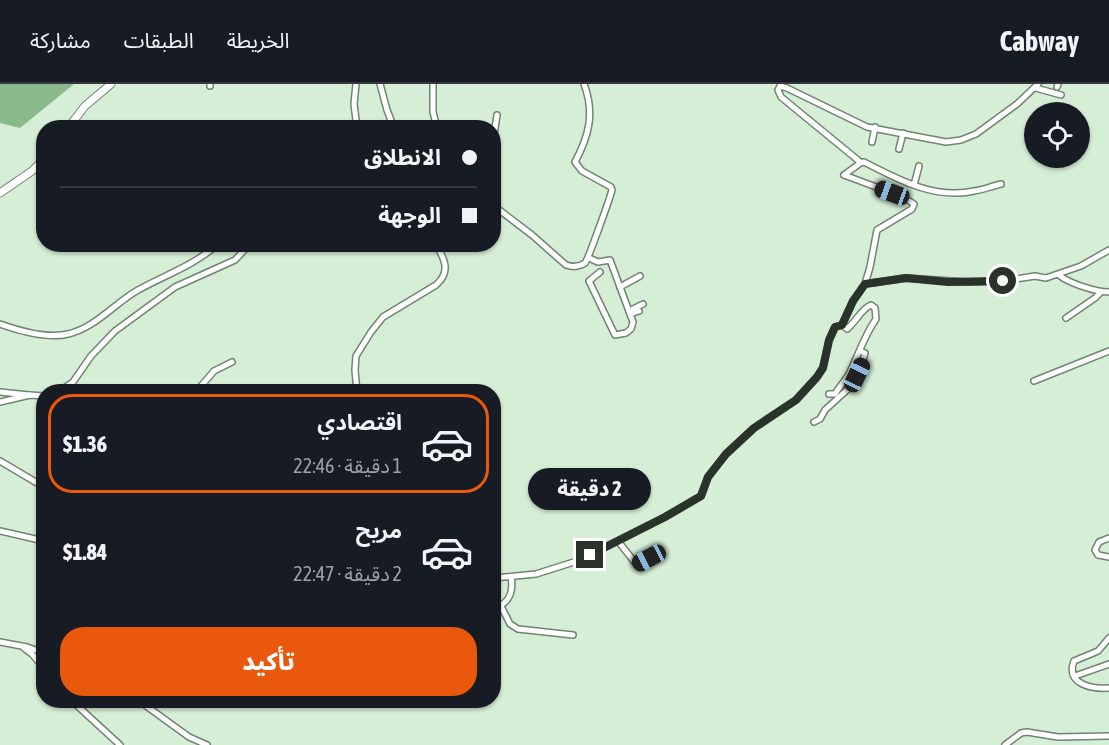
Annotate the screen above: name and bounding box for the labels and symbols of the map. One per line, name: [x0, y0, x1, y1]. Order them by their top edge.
car: [872, 178, 912, 208]
route start: [989, 267, 1016, 294]
car: [841, 355, 873, 395]
callout: 2 دقيقة: [528, 468, 652, 510]
route end: [576, 541, 603, 568]
car: [629, 542, 669, 574]

